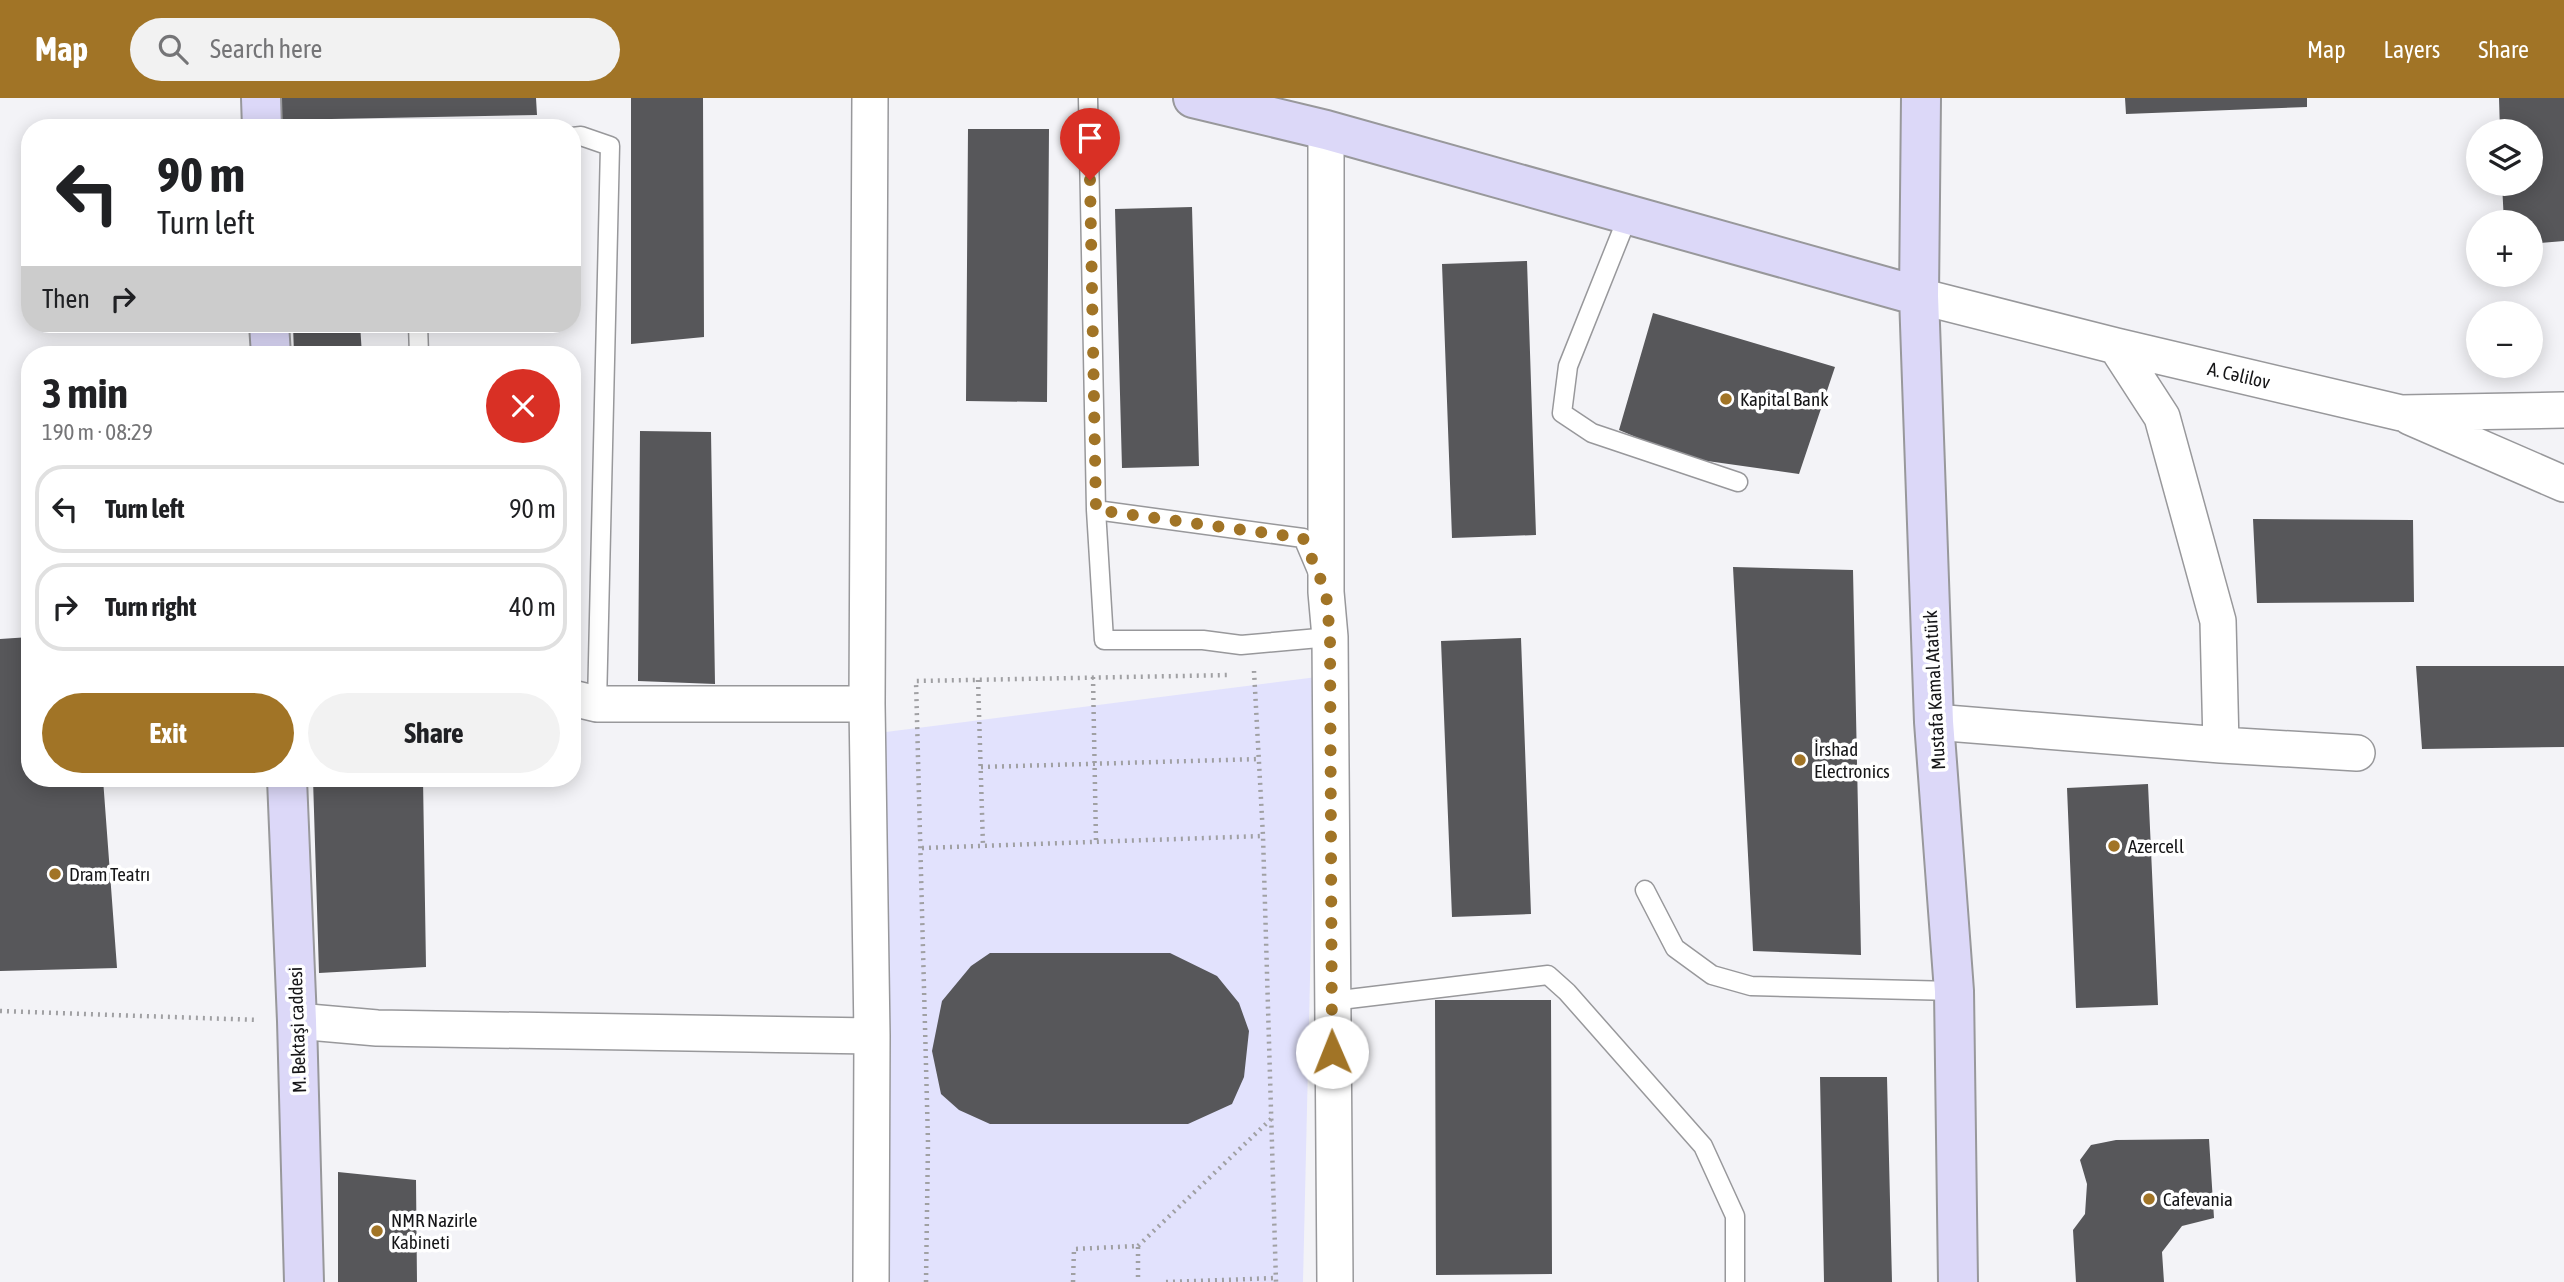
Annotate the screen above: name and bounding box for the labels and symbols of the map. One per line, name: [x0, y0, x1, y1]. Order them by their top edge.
pin: [1060, 108, 1120, 180]
street label: A. Cəlilov: [2206, 357, 2272, 393]
place label: Kapital Bank: [1740, 388, 1829, 410]
marker: Kapital Bank: [1718, 391, 1734, 407]
street label: Mustafa Kamal Atatürk: [1919, 609, 1949, 770]
place label: İrshad Electronics: [1814, 738, 1890, 782]
marker: İrshad Electronics: [1792, 752, 1808, 768]
place label: Azercell: [2128, 835, 2184, 857]
marker: Azercell: [2106, 838, 2122, 854]
place label: Dram Teatrı: [69, 863, 150, 885]
marker: Dram Teatrı: [47, 866, 63, 882]
street label: M. Bektaşi caddesi: [284, 967, 310, 1093]
position arrow: [1295, 1015, 1369, 1089]
place label: Cafevania: [2163, 1188, 2233, 1210]
marker: Cafevania: [2141, 1191, 2157, 1207]
place label: NMR Nazirle Kabineti: [391, 1209, 477, 1253]
marker: NMR Nazirle Kabineti: [369, 1223, 385, 1239]

